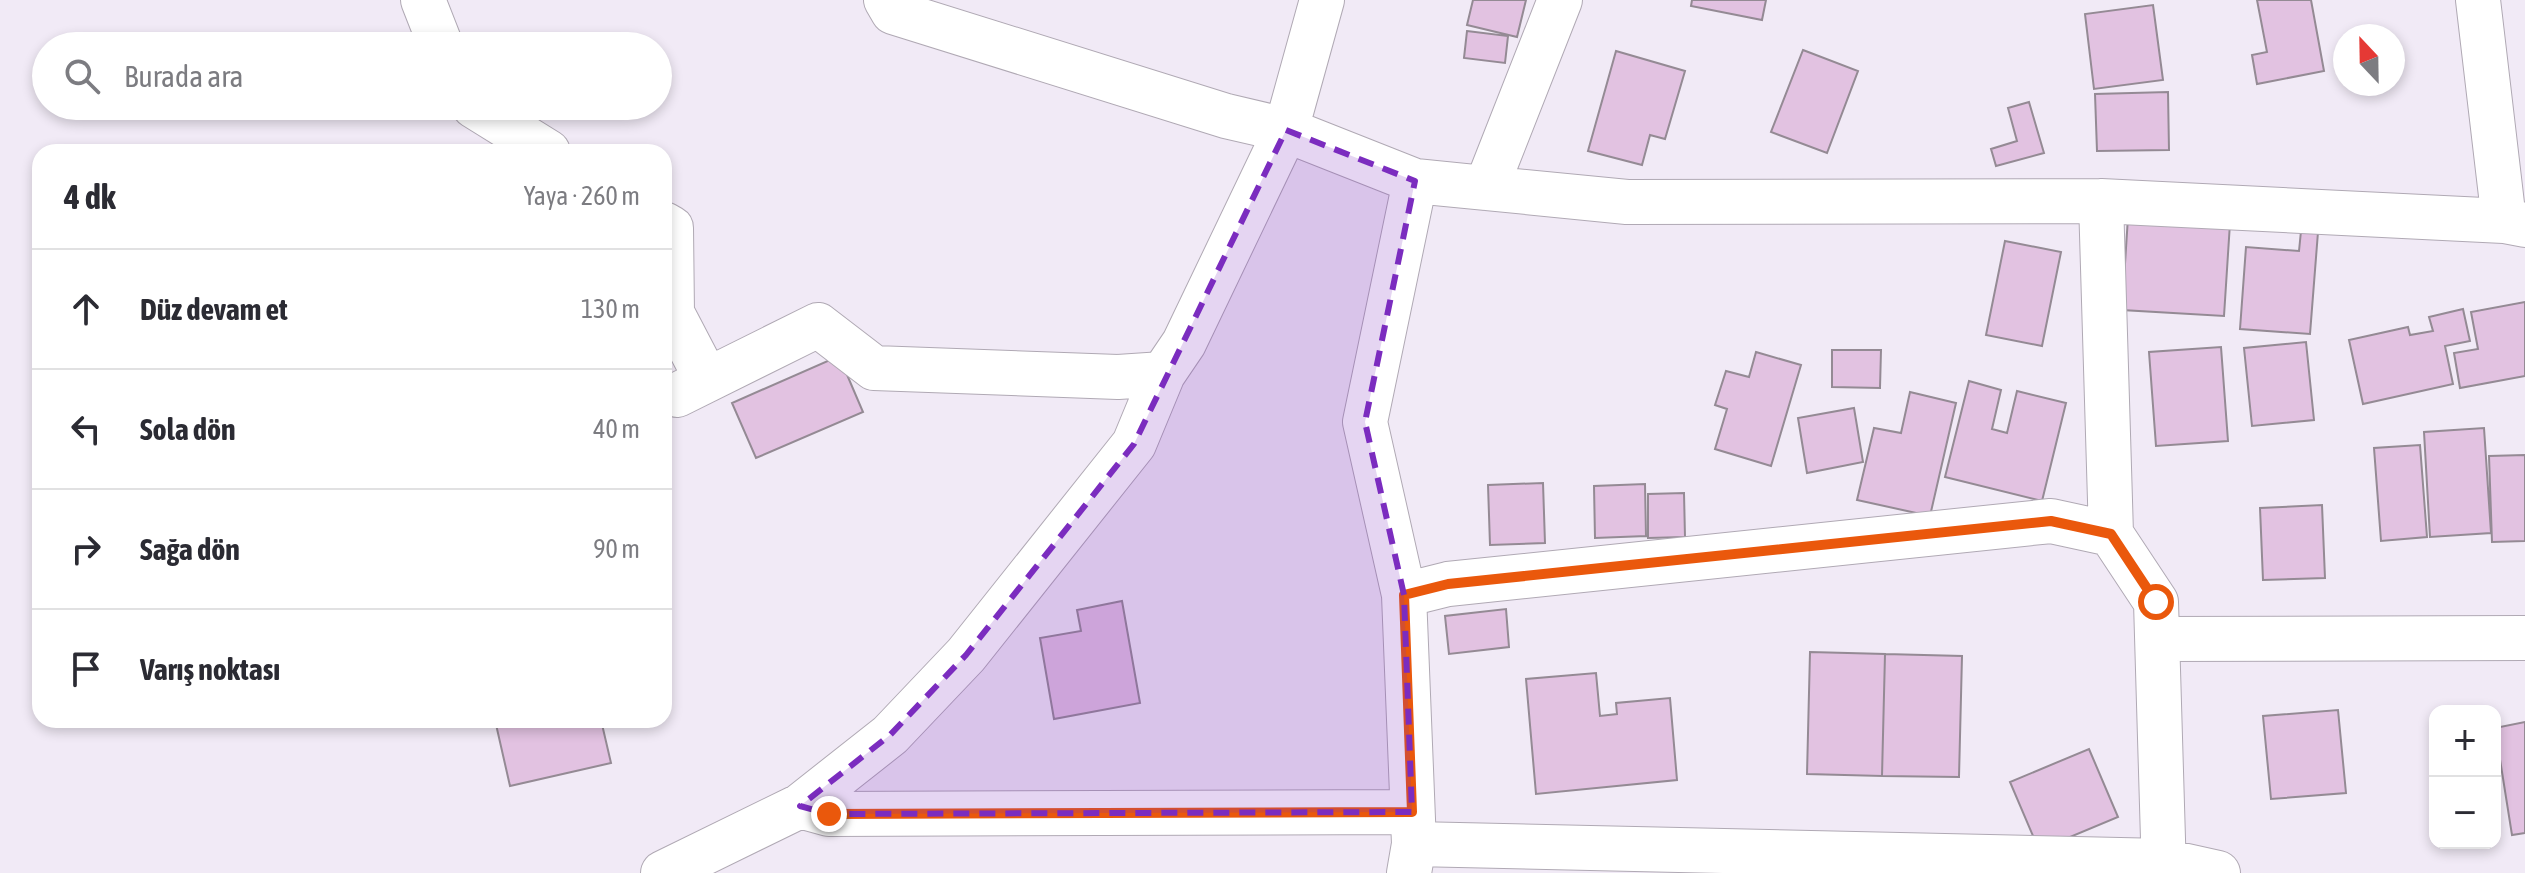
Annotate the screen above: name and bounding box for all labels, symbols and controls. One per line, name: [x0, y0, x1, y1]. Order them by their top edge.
north arrow: [2333, 24, 2405, 96]
search box: [32, 32, 672, 120]
icon: search: [60, 54, 104, 98]
text: Burada ara: [124, 59, 243, 93]
text: 4 dk: [64, 177, 116, 216]
text: Yaya · 260 m: [524, 181, 640, 211]
icon: ahead: [64, 287, 108, 331]
text: Düz devam et: [140, 292, 288, 326]
text: 130 m: [581, 294, 640, 324]
icon: left: [64, 407, 108, 451]
text: Sola dön: [140, 412, 236, 446]
text: 40 m: [593, 414, 640, 444]
icon: right: [64, 527, 108, 571]
text: Sağa dön: [140, 532, 240, 566]
text: 90 m: [593, 534, 640, 564]
route start: [2138, 584, 2174, 620]
icon: arrive: [64, 647, 108, 691]
text: Varış noktası: [140, 652, 280, 686]
map controls: [2429, 705, 2501, 849]
button: +: [2429, 705, 2501, 777]
button: −: [2429, 777, 2501, 849]
route end: [811, 796, 847, 832]

